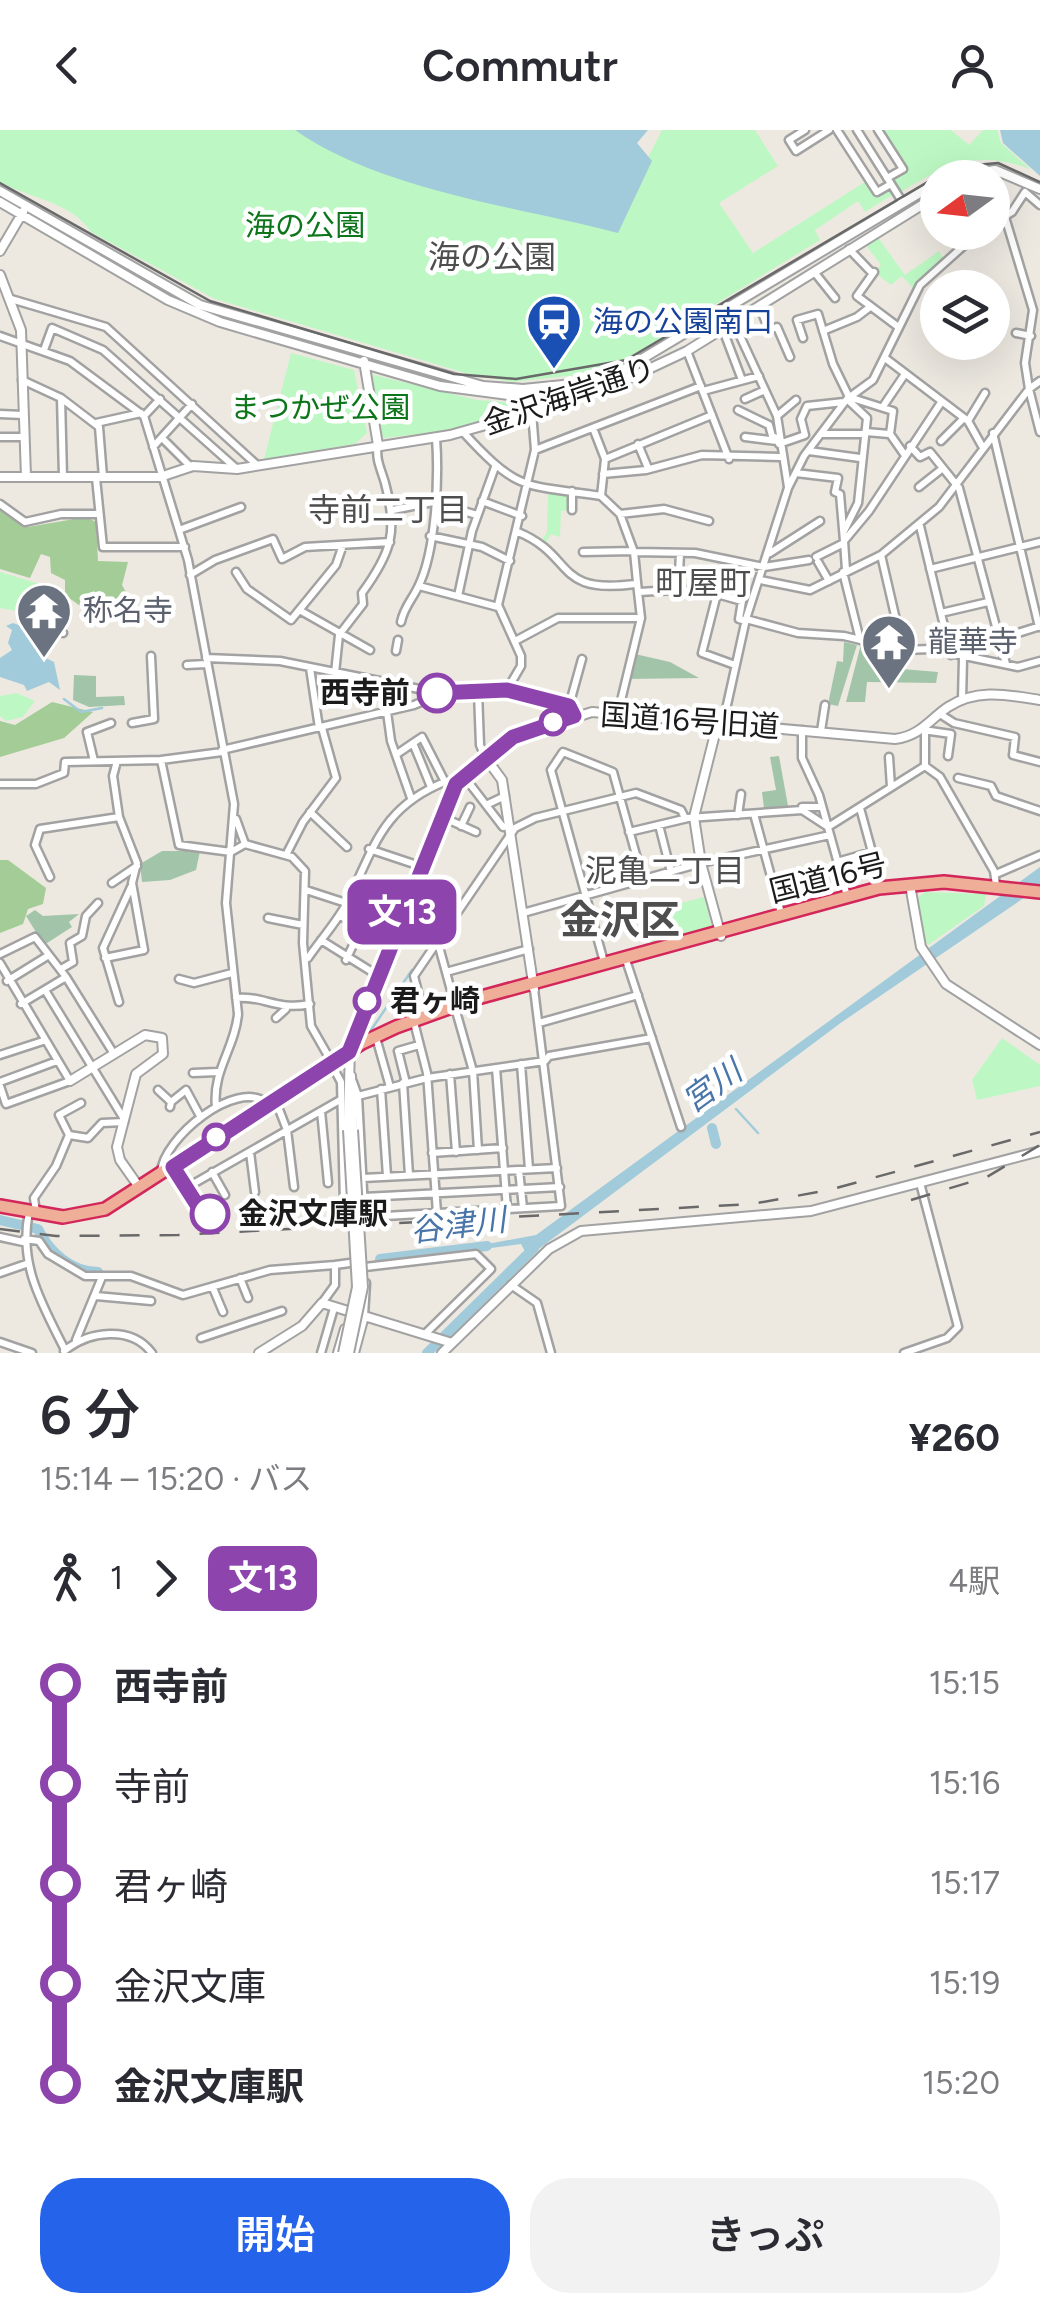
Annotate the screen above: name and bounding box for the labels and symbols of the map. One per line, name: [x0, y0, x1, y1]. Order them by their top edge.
north arrow: [920, 160, 1010, 250]
park label: 海の公園: [245, 207, 365, 244]
district label: 海の公園: [428, 238, 556, 276]
station icon: 海の公園南口: [524, 292, 584, 371]
place label: 海の公園南口: [593, 303, 773, 340]
street label: 金沢海岸通り: [478, 349, 660, 442]
park label: まつかぜ公園: [230, 389, 410, 426]
district label: 寺前二丁目: [308, 491, 468, 529]
district label: 町屋町: [655, 564, 751, 602]
temple icon: 称名寺: [14, 581, 74, 660]
place label: 称名寺: [83, 592, 173, 629]
temple icon: 龍華寺: [859, 612, 919, 691]
place label: 龍華寺: [928, 623, 1018, 660]
place label: 西寺前: [320, 674, 410, 711]
marker: 西寺前: [418, 674, 456, 712]
street label: 国道16号旧道: [599, 696, 781, 745]
unlabelled marker: [540, 709, 566, 735]
street label: 国道16号: [765, 845, 890, 910]
district label: 泥亀二丁目: [585, 852, 745, 890]
line badge: 文13: [344, 880, 460, 944]
district label: 金沢区: [560, 896, 680, 944]
place label: 君ヶ崎: [390, 982, 480, 1019]
marker: 君ヶ崎: [354, 988, 380, 1014]
water label: 宮川: [675, 1050, 751, 1120]
unlabelled marker: [203, 1124, 229, 1150]
marker: 金沢文庫駅: [191, 1195, 229, 1233]
place label: 金沢文庫駅: [238, 1195, 388, 1232]
water label: 谷津川: [408, 1200, 511, 1250]

